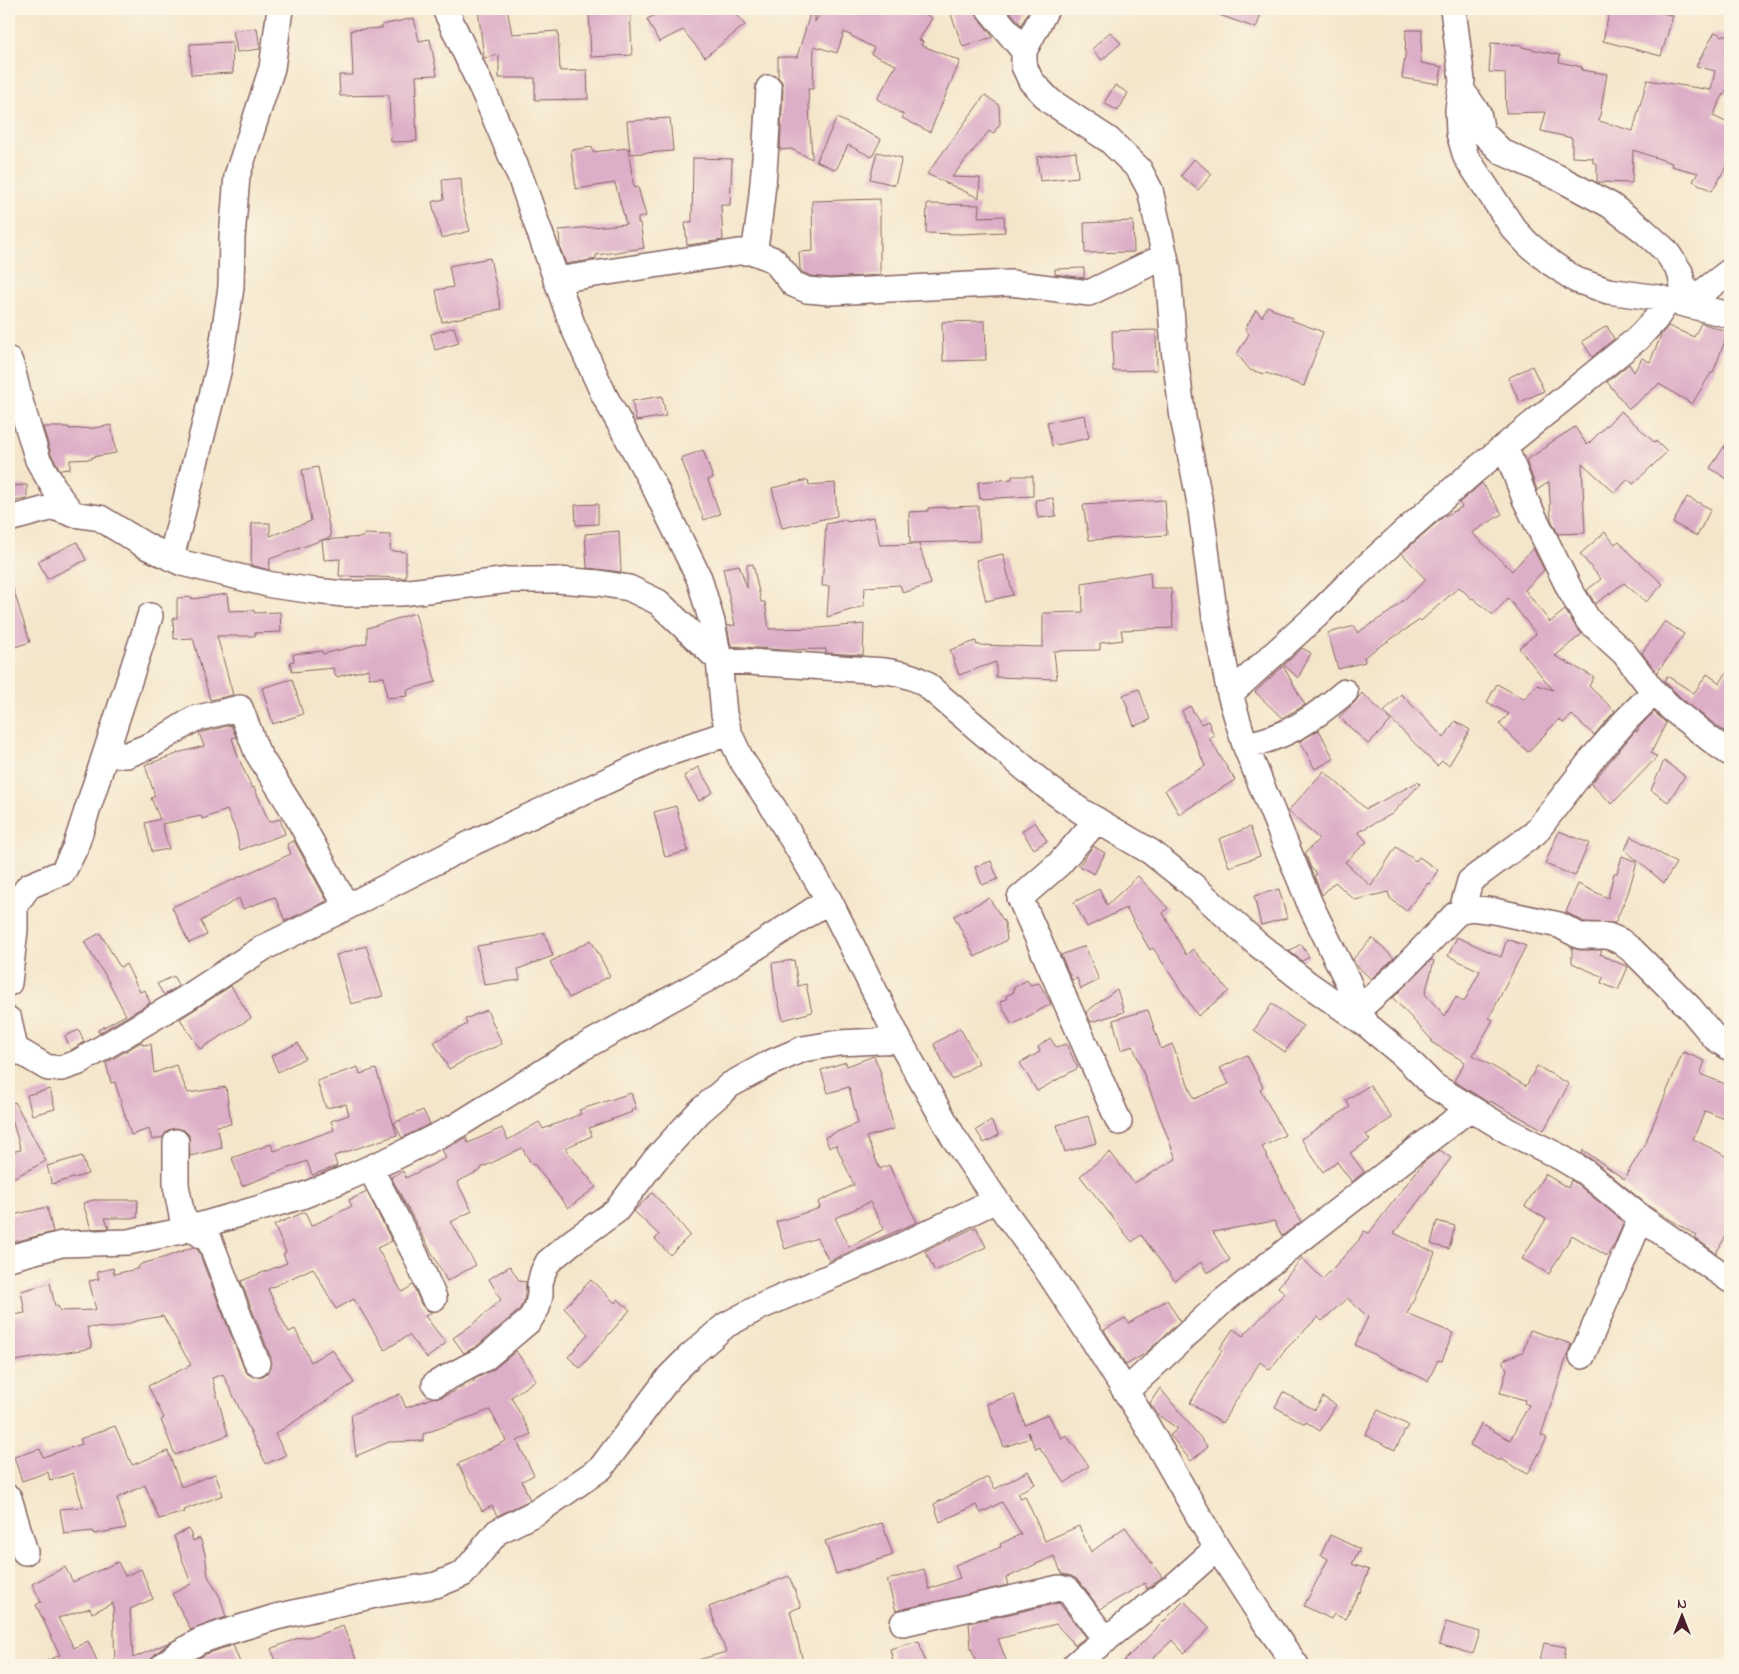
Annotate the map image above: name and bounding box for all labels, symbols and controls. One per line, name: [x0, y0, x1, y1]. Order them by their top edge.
north arrow: [1656, 1592, 1706, 1642]
text: N: [1677, 1594, 1687, 1615]

